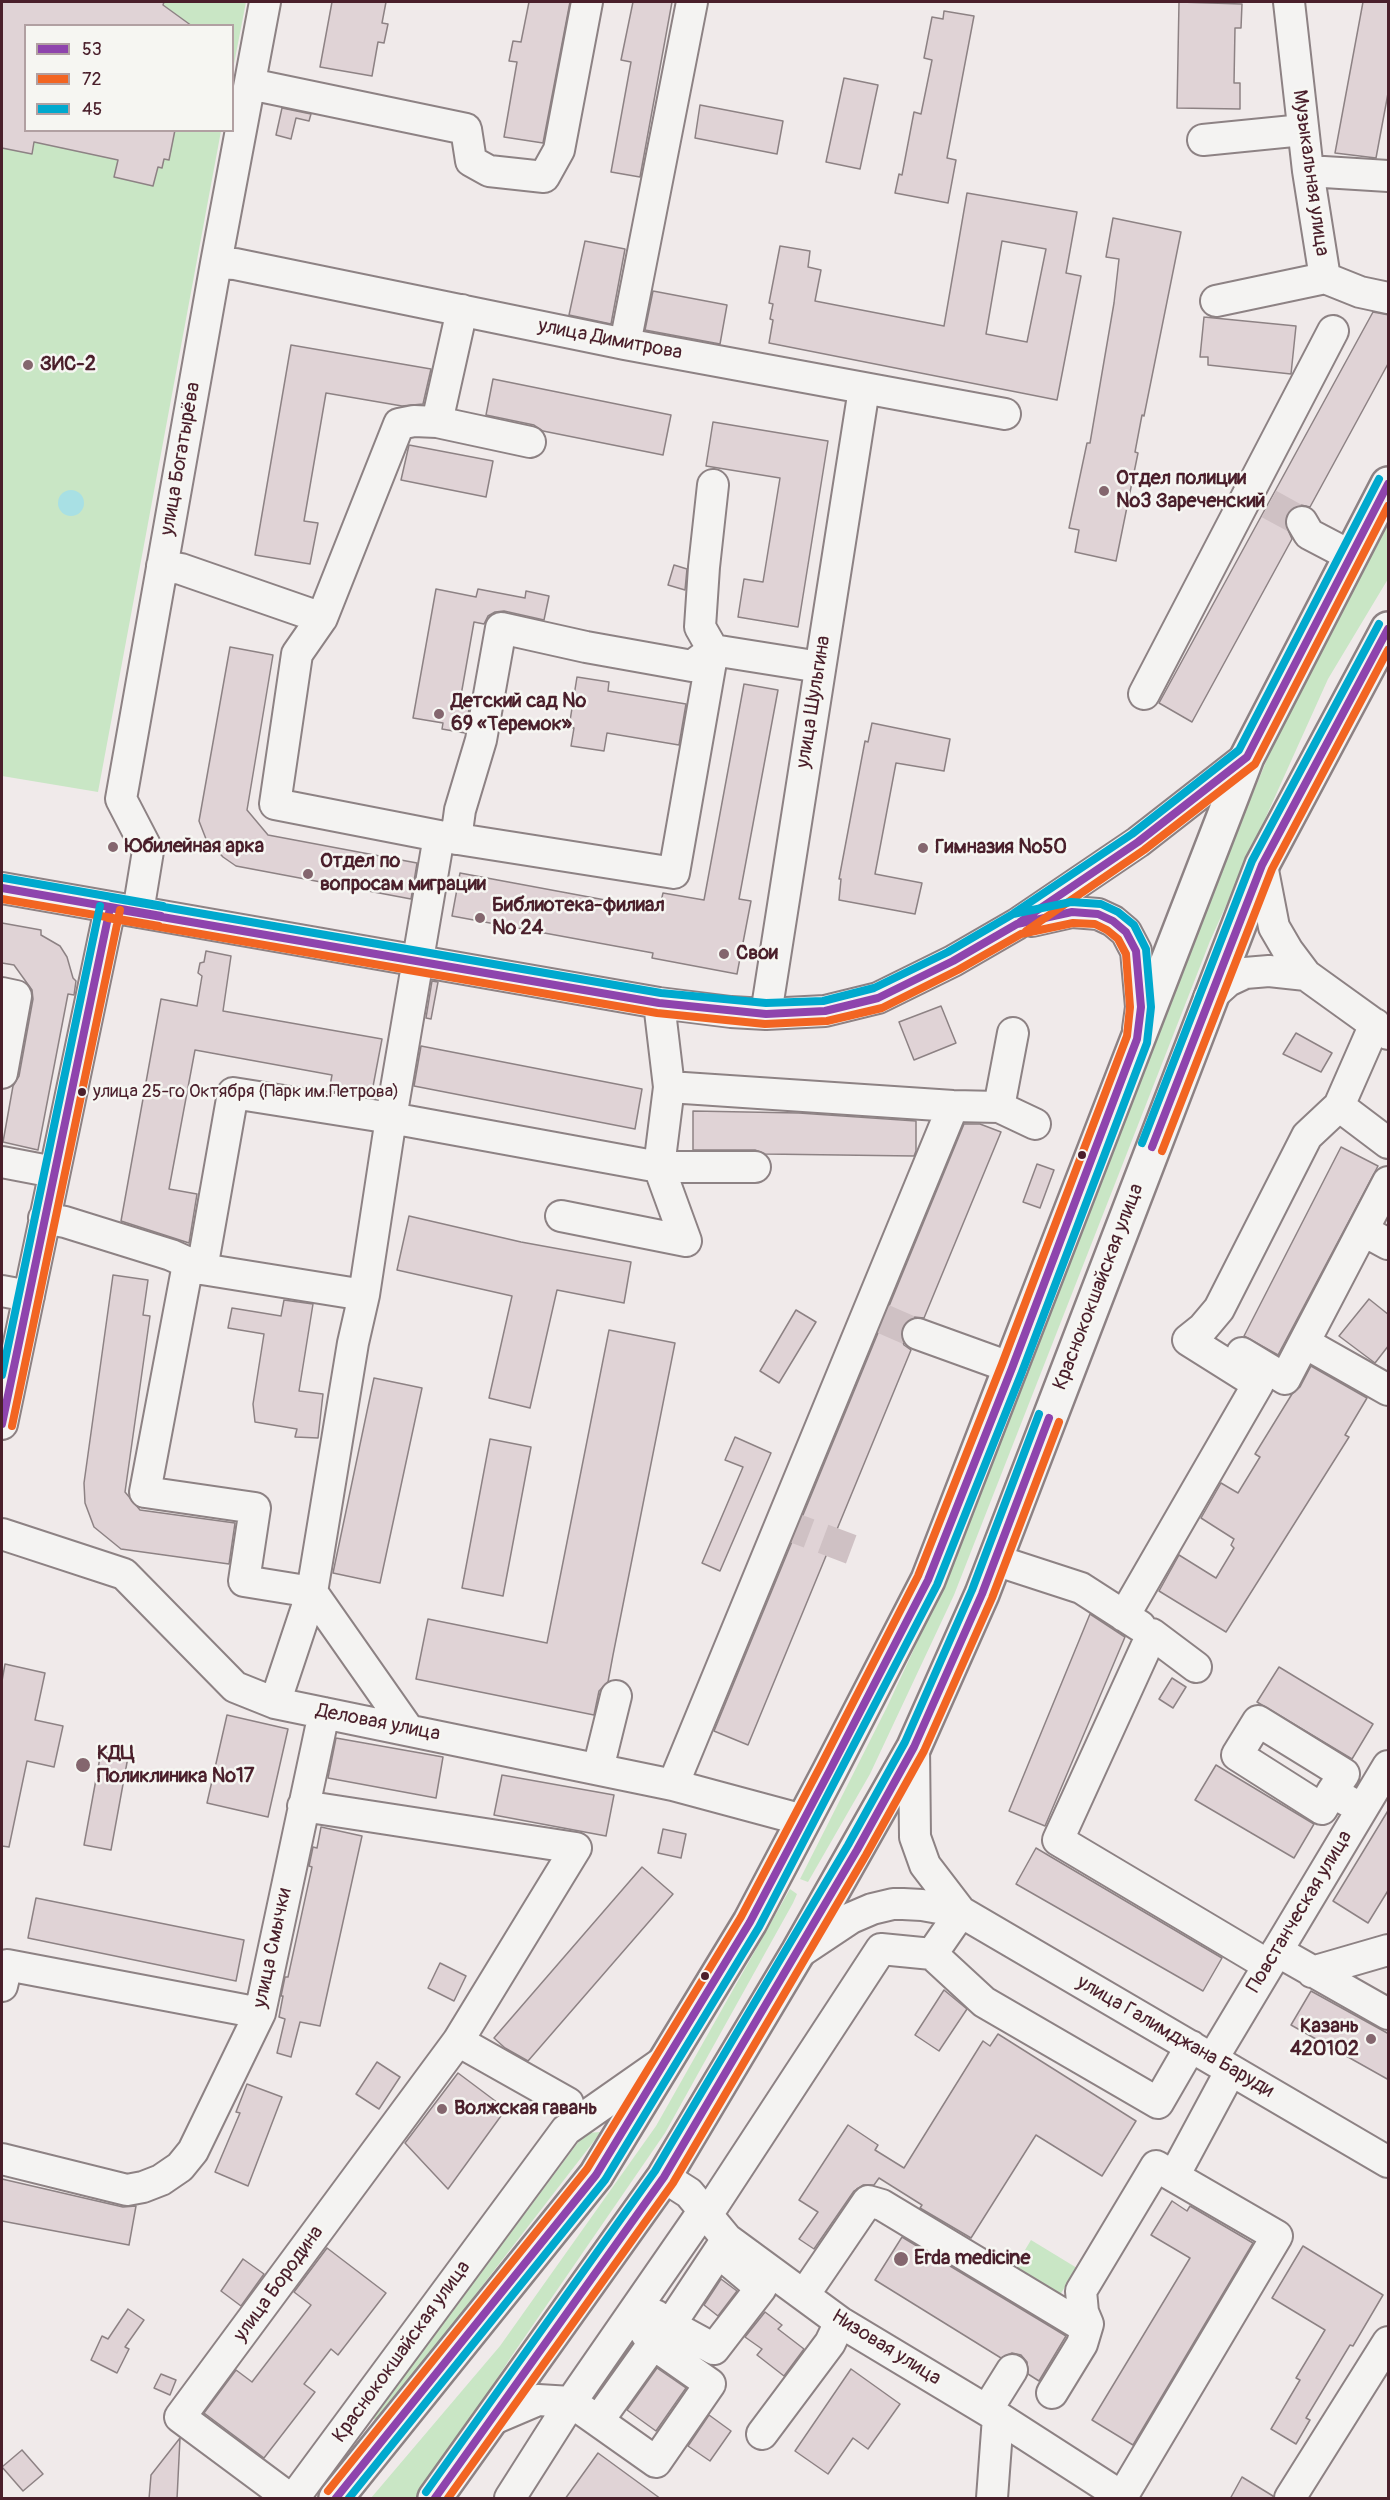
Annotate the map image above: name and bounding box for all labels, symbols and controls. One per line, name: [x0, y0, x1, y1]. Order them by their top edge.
legend: [24, 24, 234, 132]
text: 53: [82, 38, 102, 61]
text: 72: [82, 68, 102, 91]
street label: Музыкальная улица: [1286, 88, 1334, 258]
text: 45: [82, 98, 102, 121]
street label: улица Димитрова: [536, 314, 684, 366]
place label: ЗИС-2: [40, 353, 96, 377]
marker: ЗИС-2: [21, 358, 35, 372]
street label: улица Богатырёва: [156, 380, 206, 538]
place label: Отдел полиции №3 Зареченский: [1116, 467, 1265, 514]
marker: Отдел полиции №3 Зареченский: [1097, 484, 1111, 498]
street label: улица Шульгина: [792, 634, 836, 770]
place label: Детский сад № 69 «Теремок»: [451, 690, 586, 737]
marker: Детский сад № 69 «Теремок»: [432, 707, 446, 721]
place label: Юбилейная арка: [125, 835, 264, 859]
place label: Гимназия №50: [935, 836, 1067, 860]
marker: Юбилейная арка: [106, 840, 120, 854]
marker: Гимназия №50: [916, 841, 930, 855]
place label: Отдел по вопросам миграции: [320, 850, 486, 897]
marker: Отдел по вопросам миграции: [301, 867, 315, 881]
place label: Библиотека-филиал № 24: [492, 894, 665, 941]
marker: Библиотека-филиал № 24: [473, 911, 487, 925]
place label: Свои: [736, 942, 778, 966]
marker: Свои: [717, 947, 731, 961]
place label: улица 25-го Октября (Парк им.Петрова): [93, 1081, 399, 1103]
marker: улица 25-го Октября (Парк им.Петрова): [76, 1086, 88, 1098]
unlabelled marker: [1076, 1149, 1088, 1161]
street label: Краснококшайская улица: [1049, 1181, 1149, 1393]
street label: Деловая улица: [314, 1699, 442, 1747]
place label: КДЦ Поликлиника №17: [97, 1742, 254, 1789]
marker: КДЦ Поликлиника №17: [74, 1756, 92, 1774]
street label: Повстанческая улица: [1242, 1827, 1358, 1997]
street label: улица Смычки: [249, 1886, 297, 2010]
unlabelled marker: [699, 1970, 711, 1982]
street label: улица Галимджана Баруди: [1072, 1971, 1278, 2103]
place label: Казань 420102: [1290, 2015, 1359, 2062]
marker: Казань 420102: [1364, 2032, 1378, 2046]
place label: Волжская гавань: [454, 2097, 597, 2121]
marker: Волжская гавань: [435, 2102, 449, 2116]
street label: улица Бородина: [229, 2221, 329, 2347]
place label: Erda medicine: [914, 2247, 1030, 2271]
marker: Erda medicine: [892, 2250, 910, 2268]
street label: Краснококшайская улица: [328, 2256, 476, 2448]
street label: Низовая улица: [827, 2305, 945, 2391]

